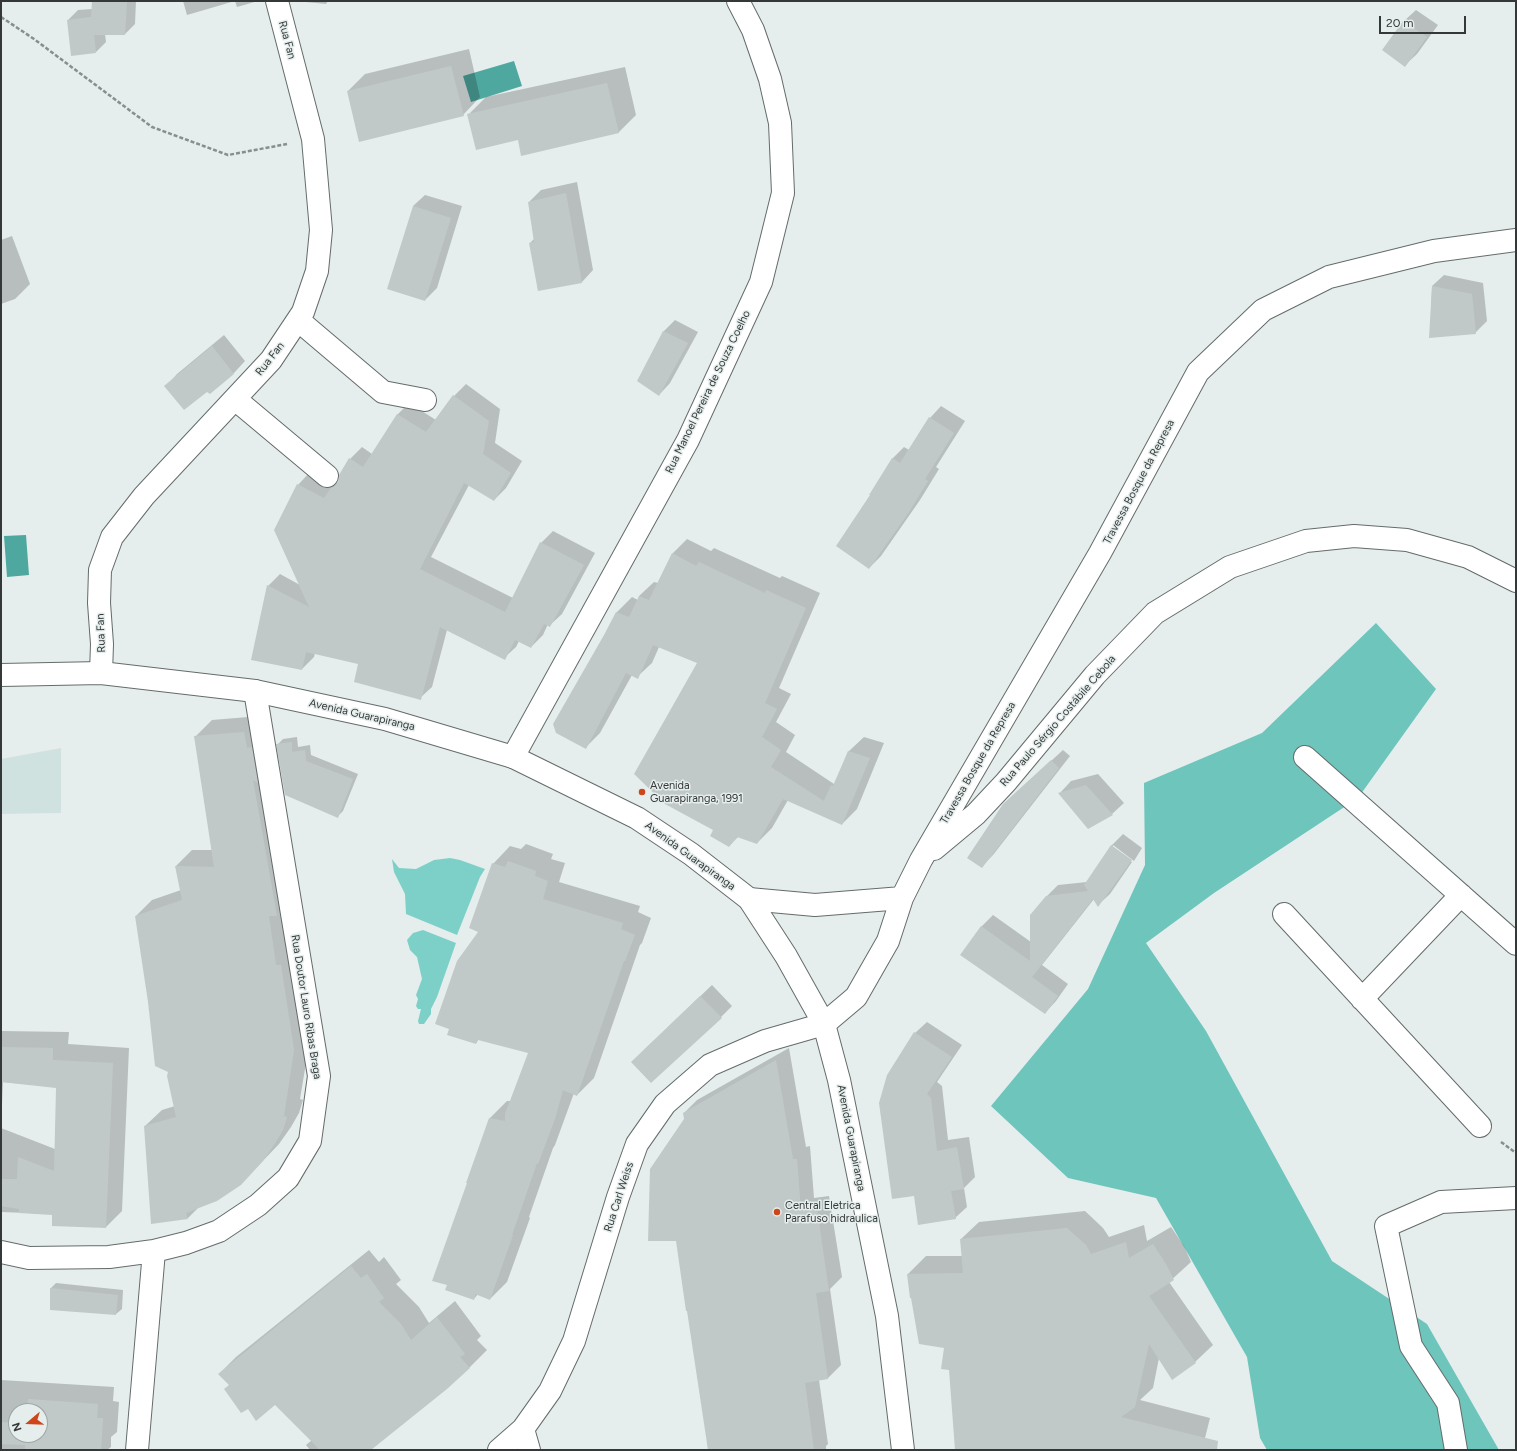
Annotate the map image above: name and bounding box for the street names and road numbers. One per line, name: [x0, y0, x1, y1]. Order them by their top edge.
street label: Rua Fan: [276, 19, 298, 61]
street label: Rua Manoel Pereira de Souza Coelho: [663, 308, 753, 476]
street label: Rua Fan: [253, 340, 287, 378]
street label: Travessa Bosque da Represa: [1101, 418, 1177, 546]
street label: Rua Fan: [94, 613, 108, 653]
street label: Rua Paulo Sérgio Costábile Cebola: [997, 653, 1119, 789]
street label: Avenida Guarapiranga: [308, 696, 416, 734]
street label: Travessa Bosque da Represa: [938, 699, 1018, 827]
street label: Avenida Guarapiranga: [642, 819, 738, 893]
street label: Rua Doutor Lauro Ribas Braga: [288, 934, 324, 1080]
street label: Avenida Guarapiranga: [834, 1084, 868, 1192]
street label: Rua Carl Weiss: [601, 1160, 637, 1234]

